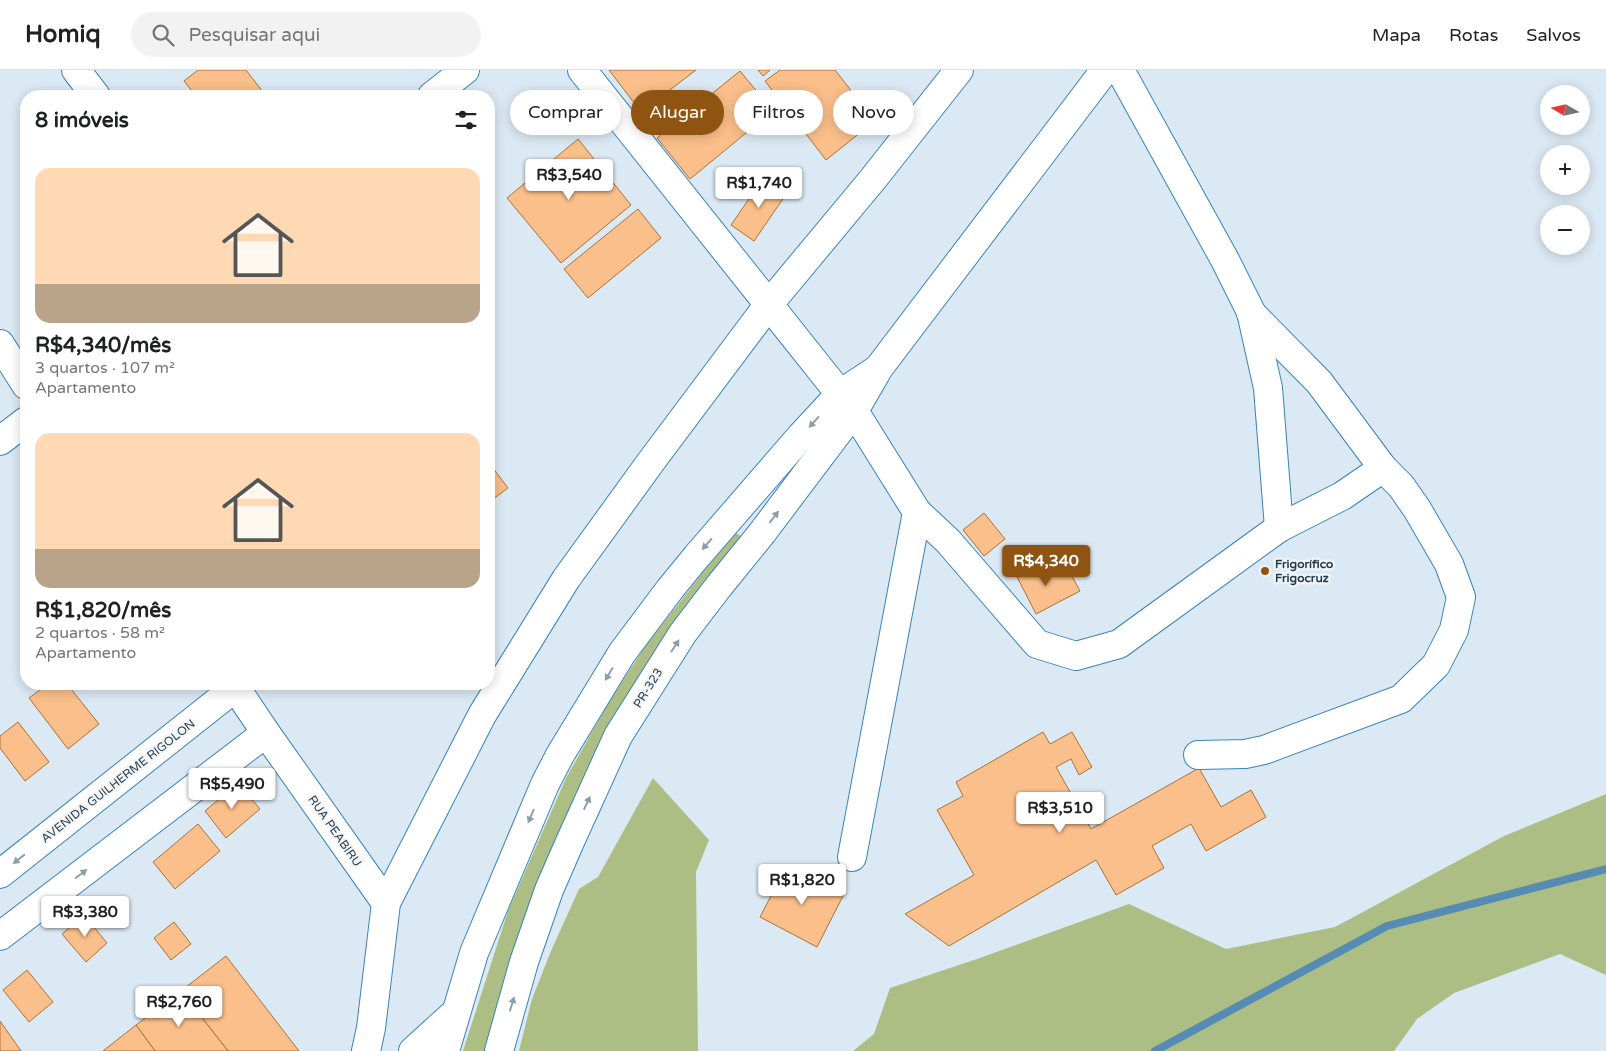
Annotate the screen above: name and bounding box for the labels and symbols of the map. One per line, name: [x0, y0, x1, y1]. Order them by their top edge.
north arrow: [1540, 85, 1590, 135]
pin: R$3,540: [523, 158, 615, 201]
pin: R$1,740: [713, 166, 805, 209]
one-way arrow: [808, 416, 820, 428]
one-way arrow: [768, 511, 779, 524]
one-way arrow: [702, 538, 713, 550]
pin: R$4,340: [1000, 544, 1092, 587]
place label: Frigorífico Frigocruz: [1275, 557, 1333, 586]
marker: Frigorífico Frigocruz: [1259, 565, 1271, 577]
one-way arrow: [670, 639, 679, 653]
street label: PR-323: [630, 666, 666, 710]
one-way arrow: [605, 667, 614, 680]
street label: AVENIDA GUILHERME RIGOLON: [38, 717, 198, 845]
pin: R$5,490: [186, 768, 278, 810]
pin: R$3,510: [1014, 792, 1106, 834]
street label: RUA PEABIRU: [305, 793, 365, 869]
one-way arrow: [583, 796, 591, 810]
one-way arrow: [527, 809, 535, 823]
one-way arrow: [13, 853, 26, 864]
pin: R$1,820: [756, 864, 848, 906]
one-way arrow: [74, 869, 87, 880]
pin: R$3,380: [39, 896, 131, 938]
pin: R$2,760: [133, 986, 225, 1028]
one-way arrow: [508, 996, 516, 1011]

